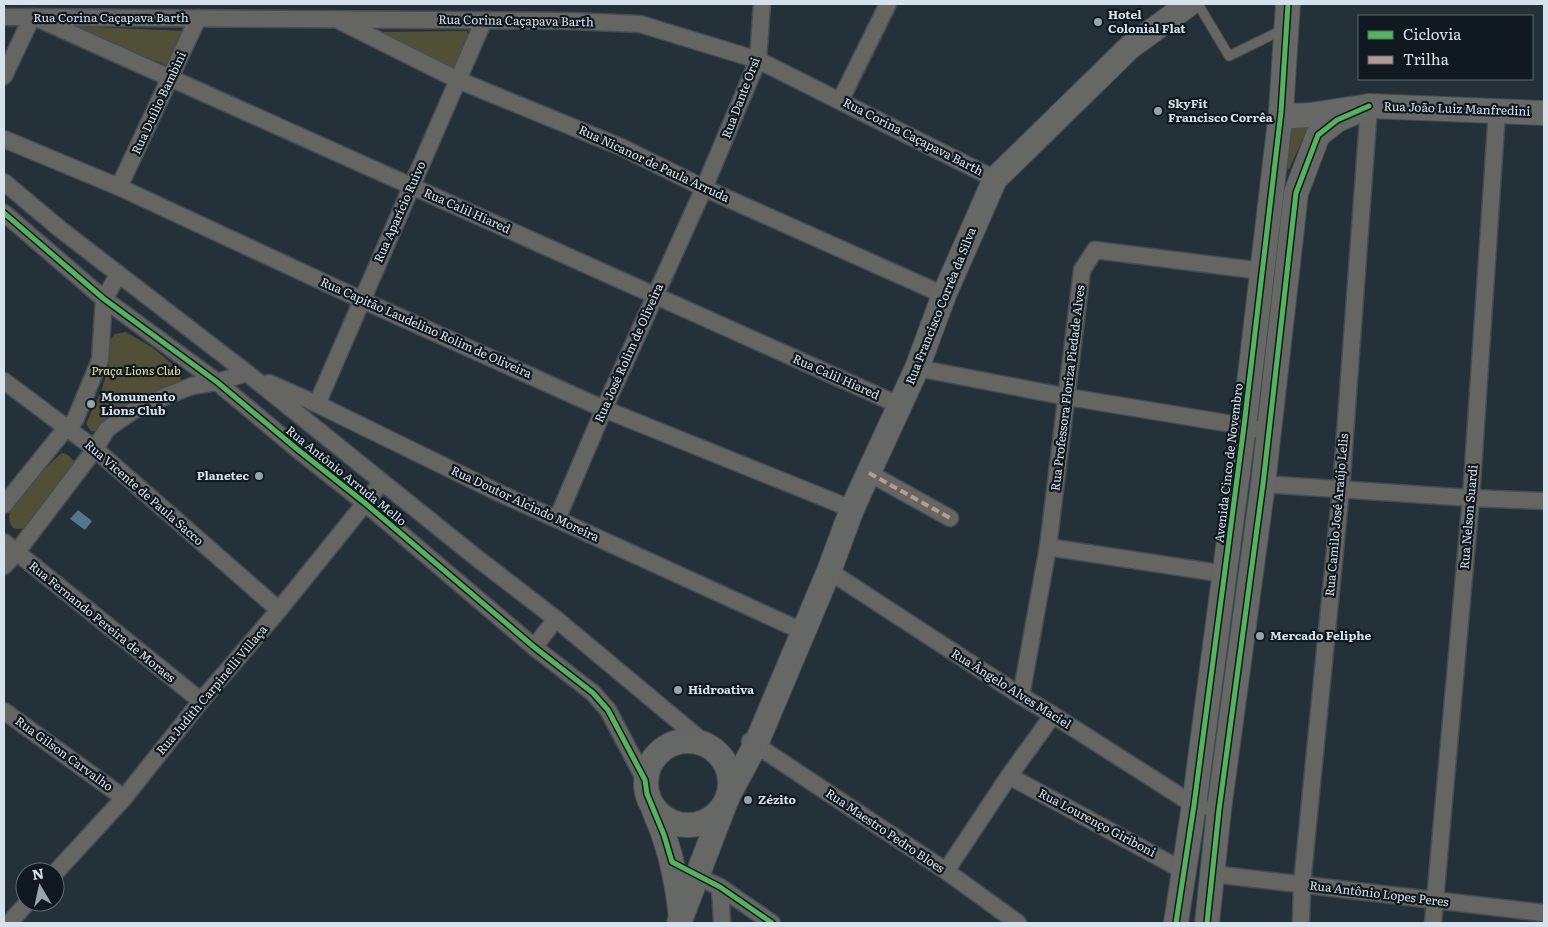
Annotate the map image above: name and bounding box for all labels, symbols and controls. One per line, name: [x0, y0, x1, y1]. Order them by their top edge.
place label: Hotel Colonial Flat: [1108, 5, 1186, 37]
street label: Rua Corina Caçapava Barth: [33, 8, 189, 26]
street label: Rua Corina Caçapava Barth: [438, 10, 594, 30]
legend: [1358, 15, 1533, 80]
marker: Hotel Colonial Flat: [1092, 16, 1104, 28]
text: Ciclovia: [1403, 22, 1462, 45]
text: Trilha: [1403, 47, 1450, 70]
street label: Rua Duílio Bambini: [126, 48, 190, 157]
street label: Rua Dante Orsi: [716, 55, 764, 141]
street label: Rua Corina Caçapava Barth: [840, 93, 987, 179]
place label: SkyFit Francisco Corrêa: [1168, 94, 1273, 126]
street label: Rua João Luiz Manfredini: [1383, 96, 1531, 120]
marker: SkyFit Francisco Corrêa: [1152, 105, 1164, 117]
street label: Rua Nicanor de Paula Arruda: [576, 120, 733, 206]
street label: Rua Aparício Ruivo: [369, 158, 430, 265]
street label: Rua Calil Hiared: [421, 183, 514, 238]
street label: Rua Francisco Corrêa da Silva: [900, 224, 980, 387]
street label: Rua Capitão Laudelino Rolim de Oliveira: [318, 272, 536, 382]
street label: Rua José Rolim de Oliveira: [589, 280, 667, 425]
street label: Rua Professora Floriza Piedade Alves: [1045, 283, 1089, 492]
street label: Rua Calil Hiared: [790, 349, 883, 404]
park label: Praça Lions Club: [91, 361, 181, 379]
street label: Avenida Cinco de Novembro: [1209, 382, 1247, 544]
place label: Monumento Lions Club: [101, 387, 176, 419]
marker: Monumento Lions Club: [85, 398, 97, 410]
street label: Rua Antônio Arruda Mello: [283, 421, 411, 530]
street label: Rua Camilo José Araújo Lelis: [1320, 432, 1352, 597]
street label: Rua Vicente de Paula Sacco: [81, 435, 208, 549]
street label: Rua Doutor Alcindo Moreira: [448, 461, 603, 546]
street label: Rua Nelson Suardi: [1454, 464, 1482, 570]
place label: Planetec: [197, 466, 249, 484]
marker: Planetec: [253, 470, 265, 482]
street label: Rua Fernando Pereira de Moraes: [26, 556, 180, 686]
street label: Rua Judith Carpinelli Villaça: [152, 620, 271, 758]
place label: Mercado Feliphe: [1270, 626, 1371, 644]
marker: Mercado Feliphe: [1254, 630, 1266, 642]
street label: Rua Ângelo Alves Maciel: [948, 644, 1075, 732]
place label: Hidroativa: [688, 680, 754, 698]
marker: Hidroativa: [672, 684, 684, 696]
street label: Rua Gilson Carvalho: [12, 712, 117, 795]
street label: Rua Maestro Pedro Bloes: [823, 784, 949, 877]
street label: Rua Lourenço Giriboni: [1036, 784, 1159, 861]
place label: Zézito: [758, 790, 797, 808]
marker: Zézito: [742, 794, 754, 806]
north arrow: [15, 862, 65, 912]
text: N: [30, 862, 45, 884]
street label: Rua Antônio Lopes Peres: [1309, 876, 1450, 911]

